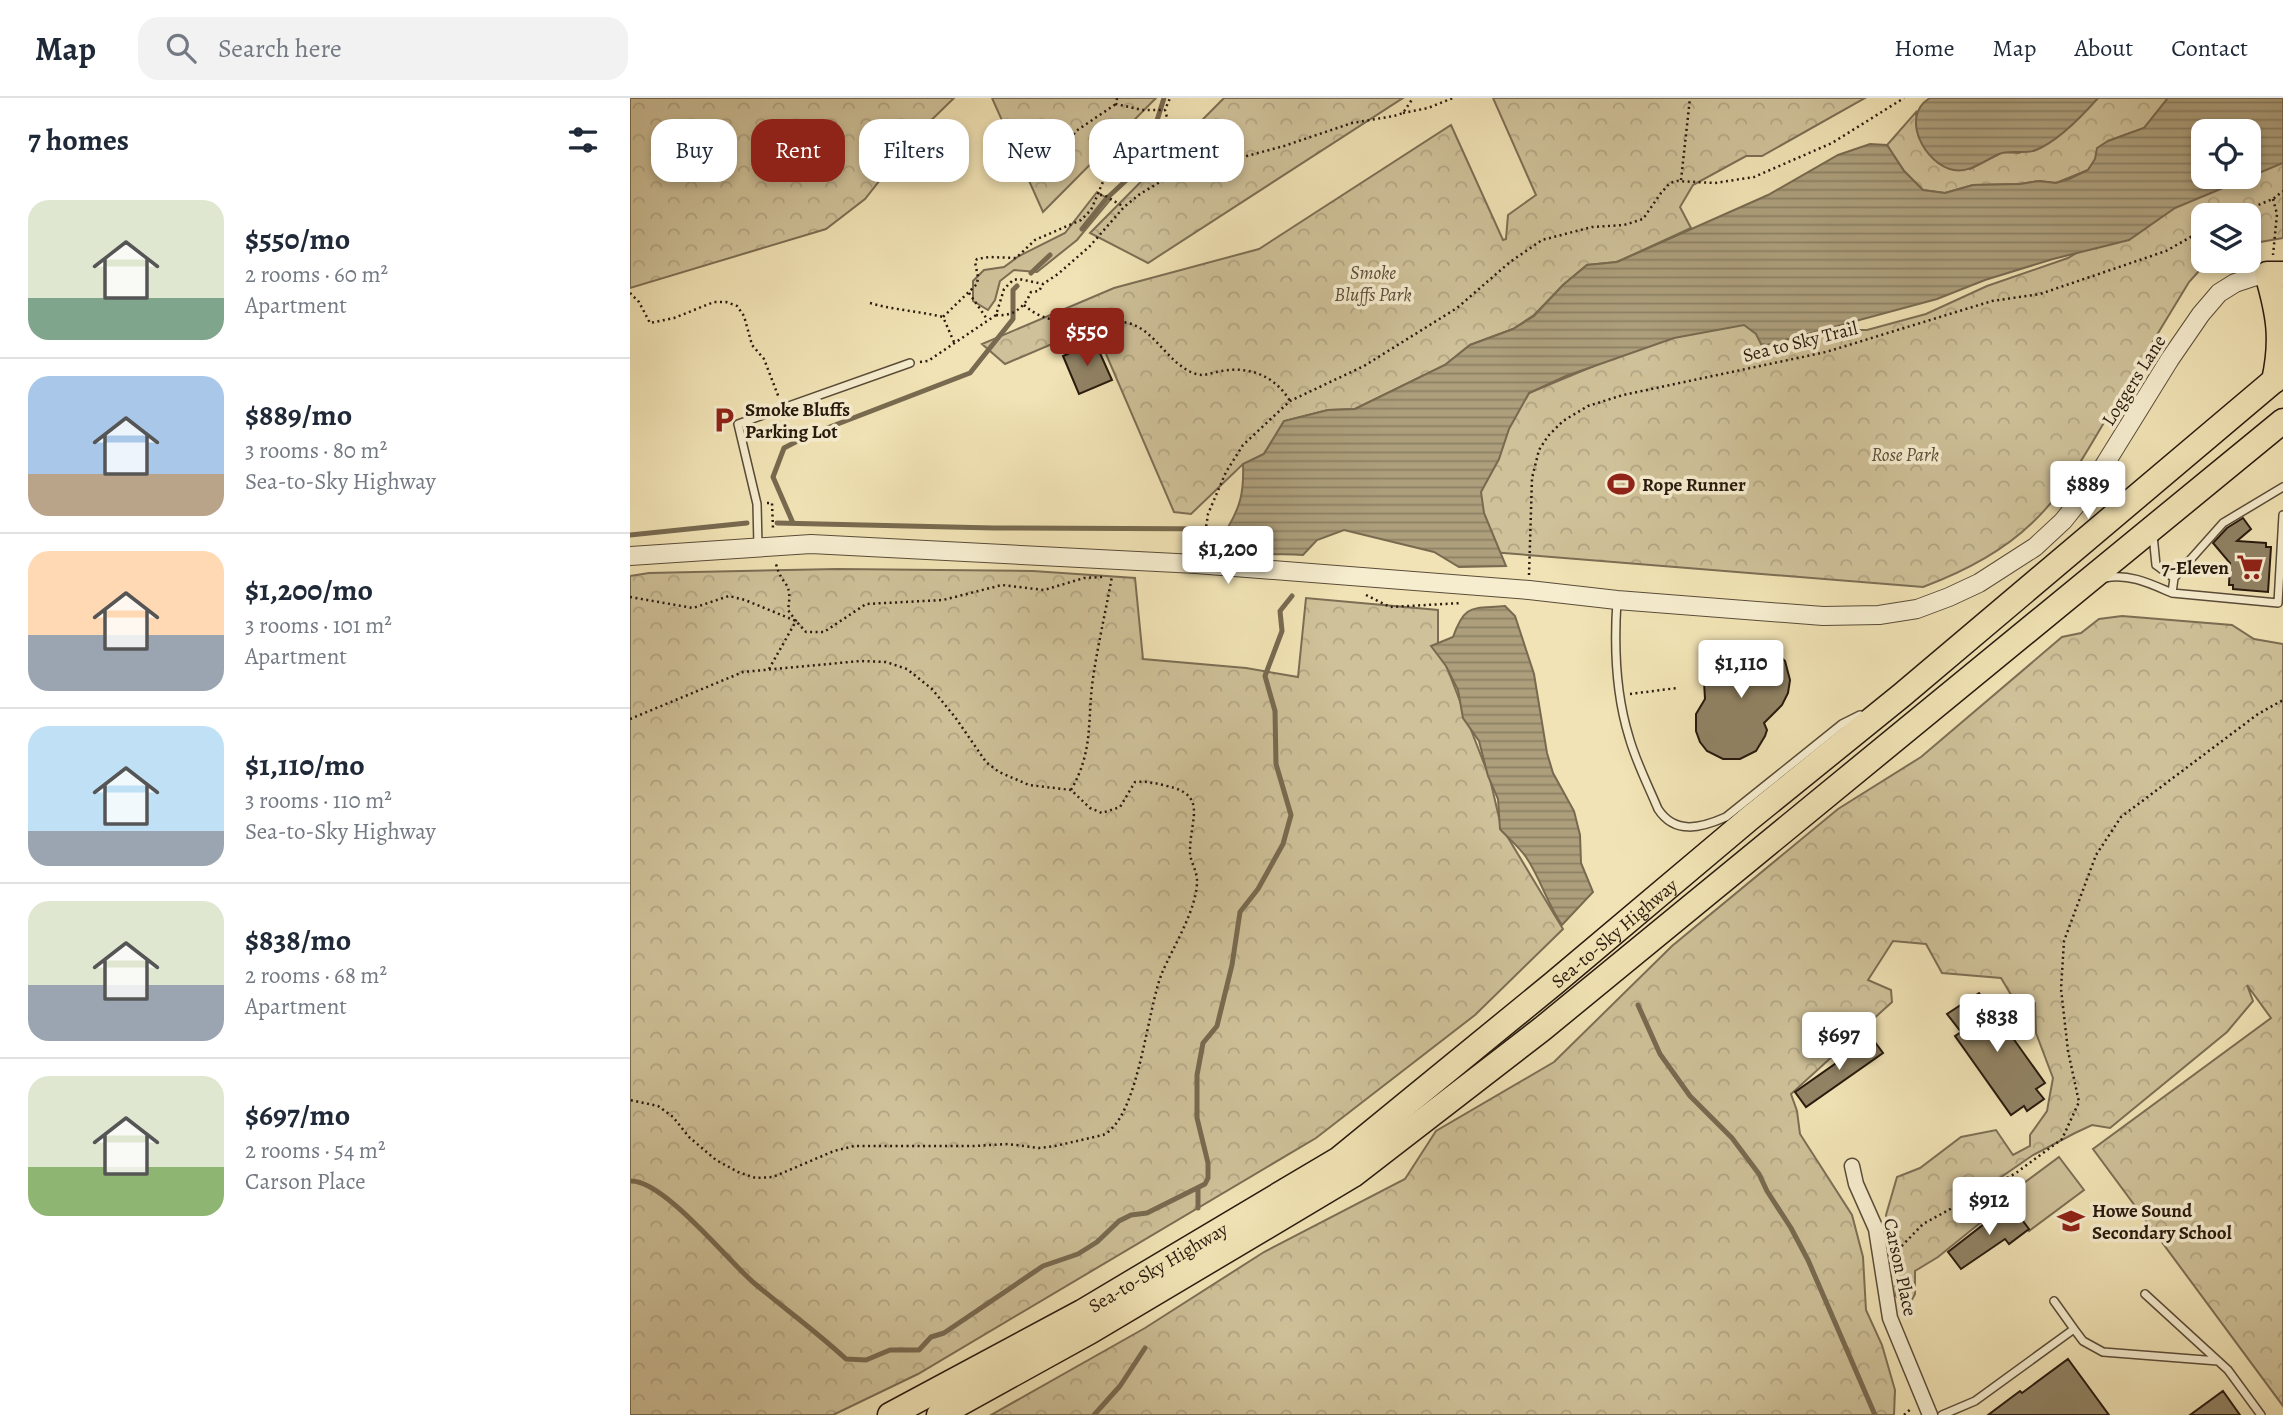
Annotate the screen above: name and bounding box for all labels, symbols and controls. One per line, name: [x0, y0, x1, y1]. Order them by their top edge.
search box: [138, 17, 628, 80]
text: Map: [35, 26, 96, 71]
icon: search: [162, 29, 200, 67]
text: Search here: [218, 31, 342, 66]
text: Home: [1894, 32, 1955, 64]
text: Map: [1993, 32, 2037, 64]
text: About: [2075, 32, 2133, 64]
text: Contact: [2171, 32, 2248, 64]
chip: Buy: [651, 119, 737, 182]
chip: Rent: [751, 119, 845, 182]
chip: Filters: [859, 119, 969, 182]
chip: New: [983, 119, 1075, 182]
chip: Apartment: [1089, 119, 1244, 182]
map controls: [2191, 119, 2261, 273]
button: locate: [2191, 119, 2261, 189]
text: 7 homes: [28, 120, 129, 160]
icon: filters: [564, 121, 602, 159]
button: layers: [2191, 203, 2261, 273]
text: $550/mo: [245, 219, 350, 259]
icon: home: [84, 228, 168, 312]
text: 2 rooms · 60 m²: [245, 259, 388, 290]
park label: Smoke Bluffs Park: [1334, 260, 1412, 308]
text: Apartment: [245, 290, 347, 321]
pin: $550: [1046, 308, 1128, 368]
text: $550: [1066, 315, 1108, 346]
street label: Sea to Sky Trail: [1740, 315, 1861, 369]
street label: Loggers Lane: [2096, 330, 2172, 431]
text: $889/mo: [245, 395, 352, 435]
place label: Smoke Bluffs Parking Lot: [745, 397, 850, 445]
icon: home: [84, 404, 168, 488]
parking icon: Smoke Bluffs Parking Lot: [709, 405, 739, 435]
text: 3 rooms · 80 m²: [245, 435, 387, 466]
park label: Rose Park: [1871, 442, 1939, 468]
pin: $889: [2047, 462, 2129, 521]
text: Sea-to-Sky Highway: [245, 466, 436, 497]
text: $889: [2066, 468, 2110, 499]
sports icon: Rope Runner: [1606, 469, 1636, 499]
place label: Rope Runner: [1642, 472, 1746, 498]
pin: $1,200: [1171, 526, 1285, 586]
text: $1,200: [1198, 533, 1258, 564]
supermarket icon: 7-Eleven: [2235, 552, 2265, 582]
place label: 7-Eleven: [2161, 555, 2229, 581]
text: $1,200/mo: [245, 570, 373, 610]
icon: home: [84, 579, 168, 663]
text: 3 rooms · 101 m²: [245, 610, 392, 641]
pin: $1,110: [1684, 640, 1798, 700]
text: Apartment: [245, 641, 347, 672]
text: $1,110: [1714, 647, 1768, 678]
text: $1,110/mo: [245, 745, 365, 785]
icon: home: [84, 754, 168, 838]
text: 3 rooms · 110 m²: [245, 785, 392, 816]
text: Sea-to-Sky Highway: [245, 816, 436, 847]
street label: Sea-to-Sky Highway: [1546, 872, 1684, 994]
text: $838/mo: [245, 920, 351, 960]
icon: home: [84, 929, 168, 1013]
text: 2 rooms · 68 m²: [245, 960, 387, 991]
text: Apartment: [245, 991, 347, 1022]
pin: $838: [1956, 995, 2038, 1054]
text: $838: [1976, 1001, 2018, 1032]
pin: $697: [1798, 1012, 1880, 1072]
text: $697: [1818, 1019, 1860, 1050]
text: $697/mo: [245, 1095, 350, 1135]
icon: home: [84, 1104, 168, 1188]
text: 2 rooms · 54 m²: [245, 1135, 386, 1166]
text: Carson Place: [245, 1166, 366, 1197]
pin: $912: [1948, 1178, 2030, 1237]
text: $912: [1969, 1184, 2009, 1215]
place label: Howe Sound Secondary School: [2092, 1198, 2232, 1246]
school or university icon: Howe Sound Secondary School: [2056, 1206, 2086, 1236]
street label: Sea-to-Sky Highway: [1084, 1216, 1233, 1319]
street label: Carson Place: [1877, 1216, 1923, 1319]

